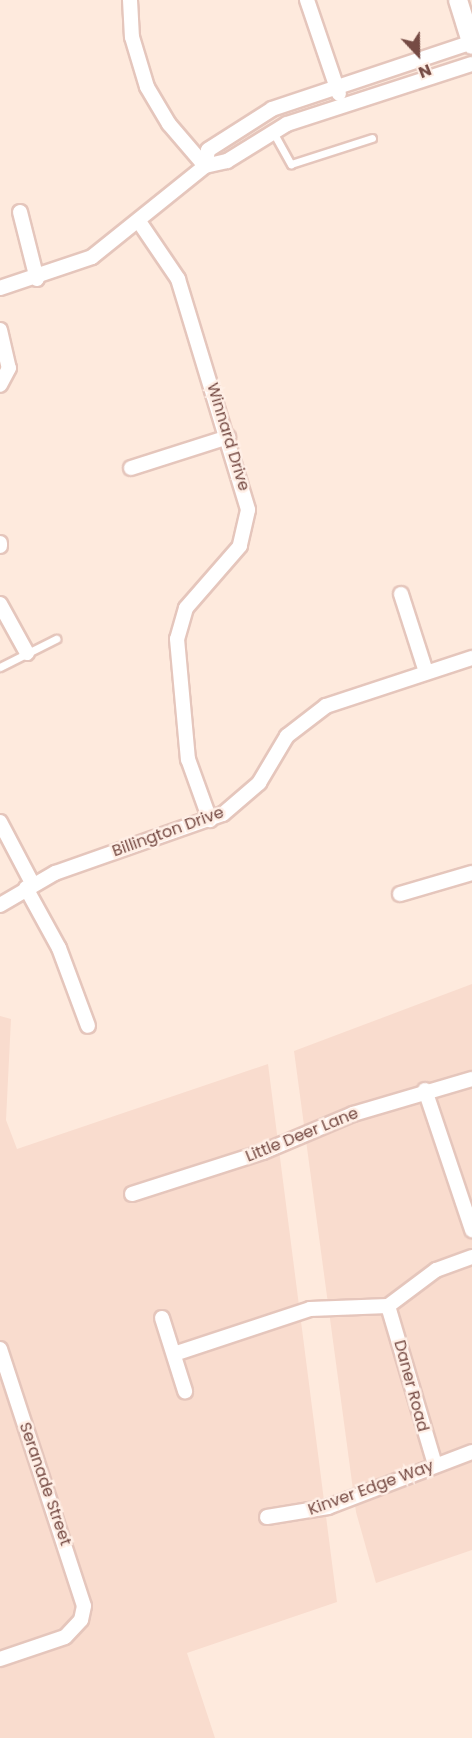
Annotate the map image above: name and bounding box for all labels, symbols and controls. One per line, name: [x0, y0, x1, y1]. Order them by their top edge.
north arrow: [388, 24, 448, 84]
text: N: [415, 58, 435, 84]
street label: Winnard Drive: [202, 381, 254, 493]
street label: Billington Drive: [110, 803, 226, 861]
street label: Little Deer Lane: [243, 1104, 361, 1166]
street label: Daner Road: [390, 1338, 432, 1434]
street label: Seranade Street: [15, 1420, 75, 1548]
street label: Kinver Edge Way: [306, 1456, 436, 1520]

